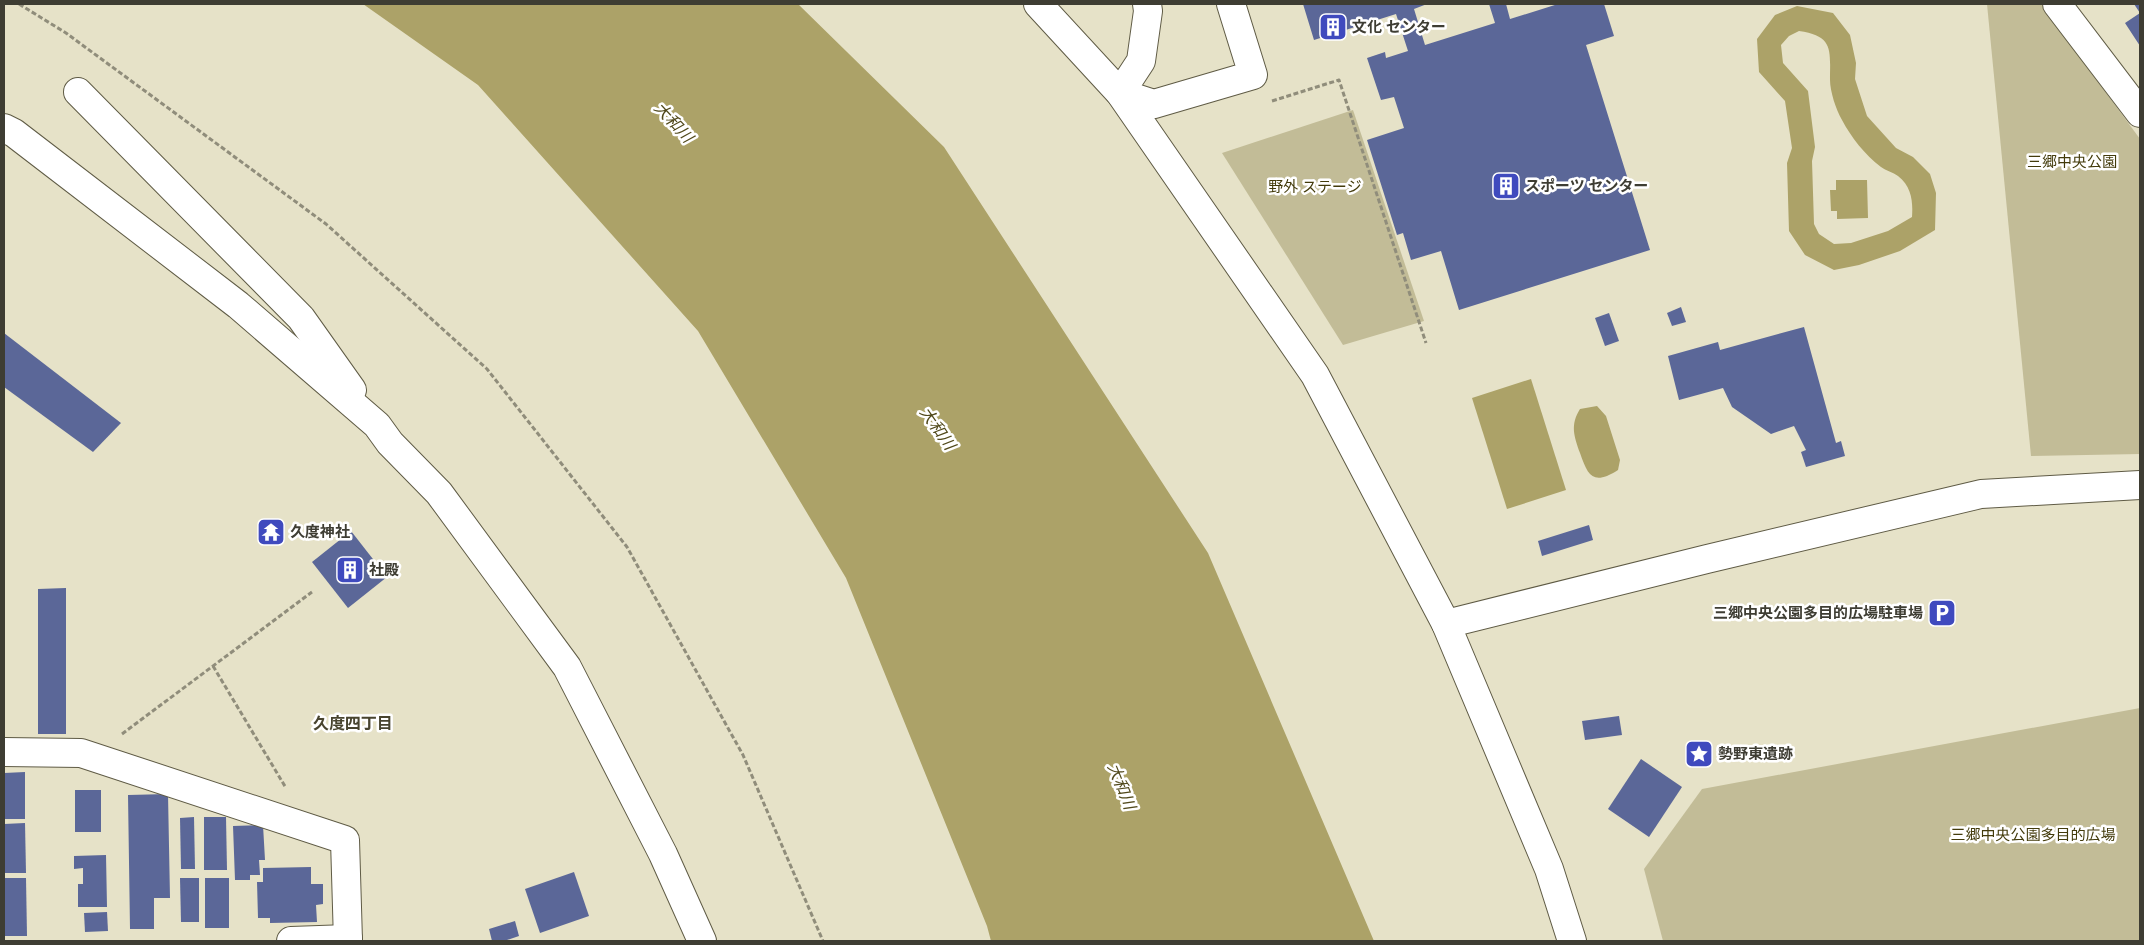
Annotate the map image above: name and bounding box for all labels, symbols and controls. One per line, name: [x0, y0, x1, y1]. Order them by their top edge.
building icon: 文化 センター: [1318, 12, 1348, 42]
place label: 文化 センター: [1352, 18, 1446, 36]
water label: 大和川: [650, 98, 698, 149]
park label: 三郷中央公園: [2027, 153, 2117, 171]
building icon: スポーツ センター: [1491, 171, 1521, 201]
place label: スポーツ センター: [1525, 177, 1649, 195]
park label: 野外 ステージ: [1268, 178, 1362, 196]
water label: 大和川: [915, 403, 960, 456]
temple icon: 久度神社: [256, 517, 286, 547]
place label: 久度神社: [290, 523, 350, 541]
building icon: 社殿: [335, 555, 365, 585]
place label: 社殿: [369, 561, 399, 579]
parking icon: 三郷中央公園多目的広場駐車場: [1927, 598, 1957, 628]
place label: 三郷中央公園多目的広場駐車場: [1713, 604, 1923, 622]
district label: 久度四丁目: [313, 714, 393, 734]
place icon: 勢野東遺跡: [1684, 739, 1714, 769]
place label: 勢野東遺跡: [1718, 745, 1793, 763]
water label: 大和川: [1103, 760, 1140, 814]
park label: 三郷中央公園多目的広場: [1950, 826, 2116, 844]

